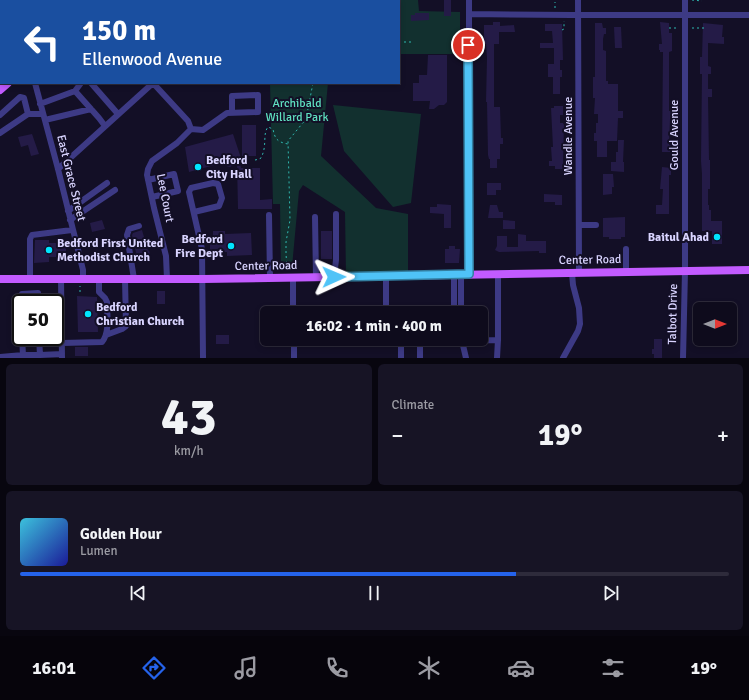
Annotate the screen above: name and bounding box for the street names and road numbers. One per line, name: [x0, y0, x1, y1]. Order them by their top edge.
street label: Wandle Avenue: [561, 97, 576, 175]
street label: Gould Avenue: [667, 100, 682, 170]
street label: East Grace Street: [53, 133, 89, 223]
street label: Lee Court: [153, 172, 177, 224]
street label: Center Road: [559, 252, 621, 268]
street label: Center Road: [235, 258, 297, 274]
street label: Talbot Drive: [665, 283, 681, 345]

